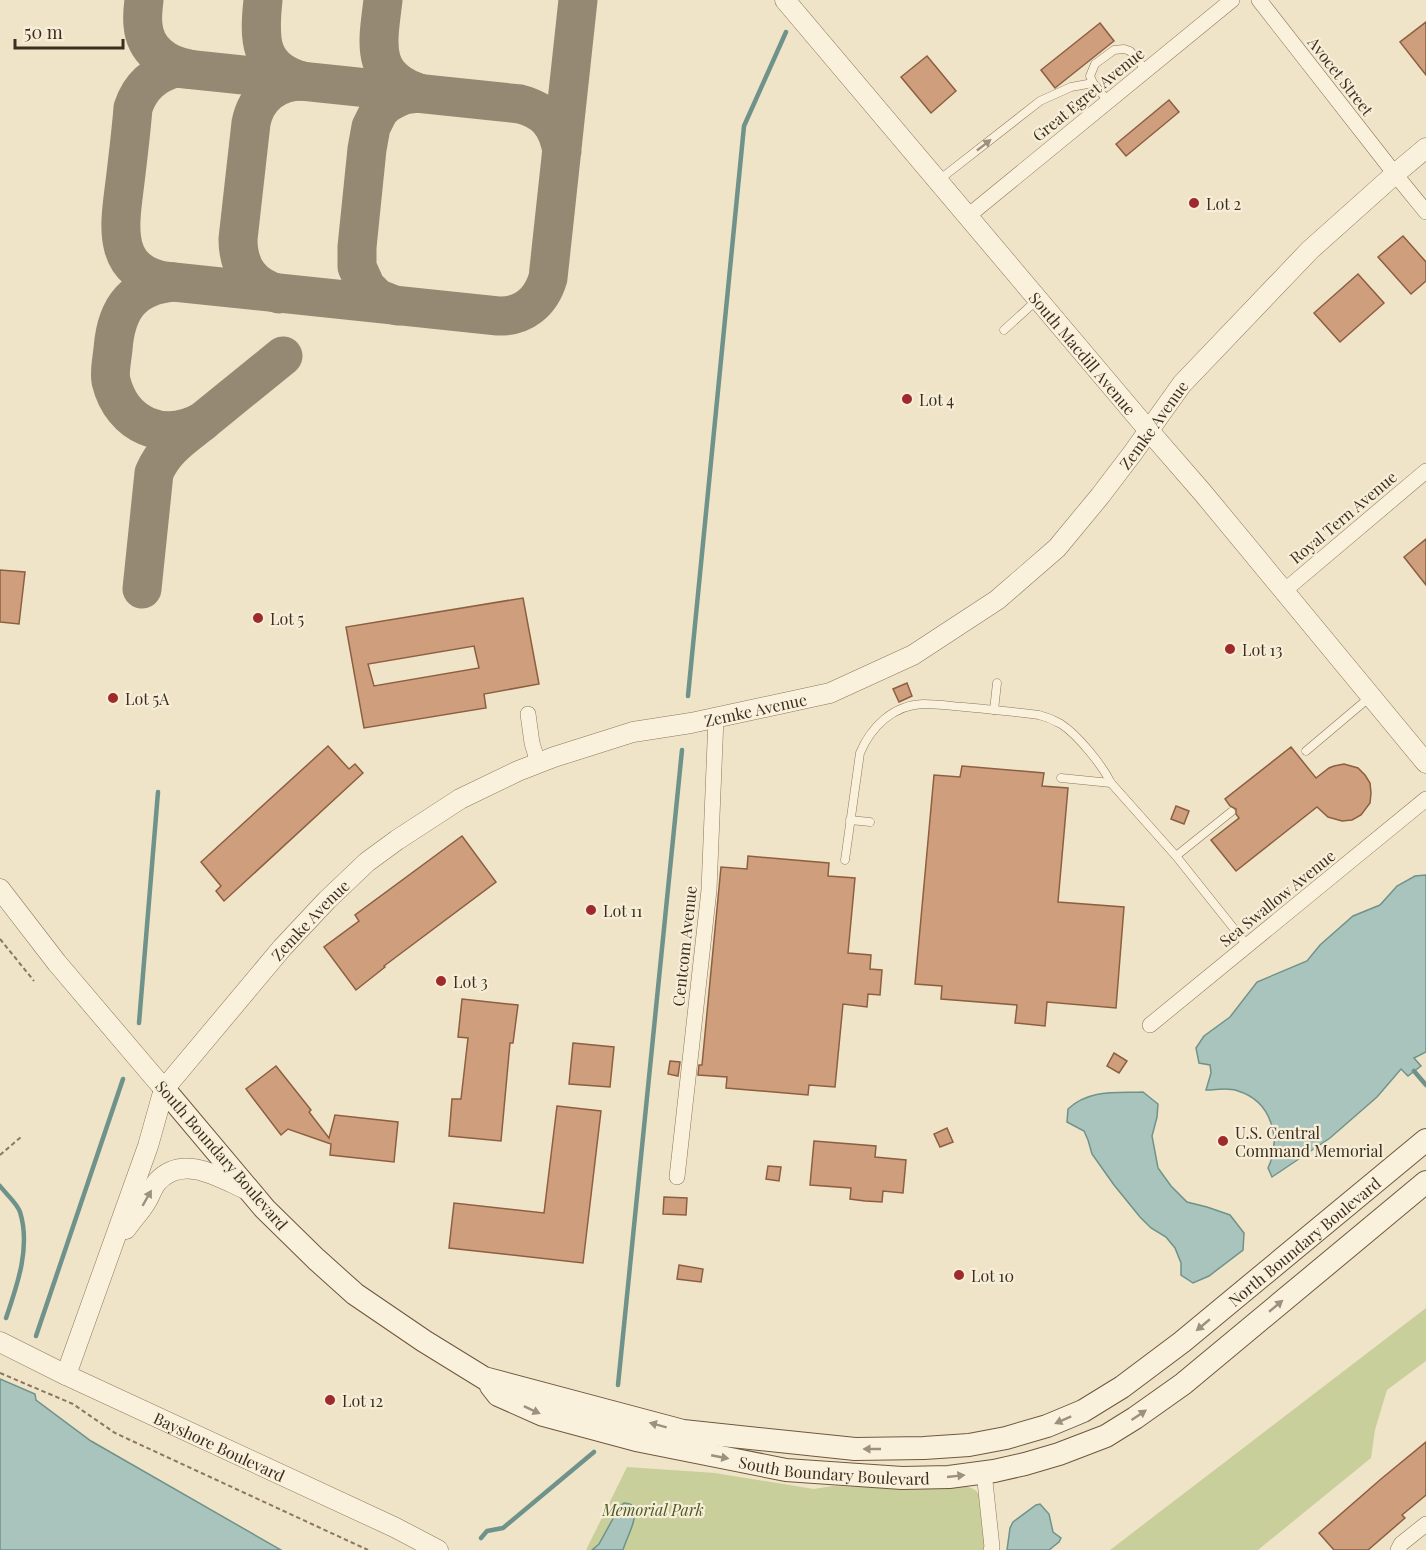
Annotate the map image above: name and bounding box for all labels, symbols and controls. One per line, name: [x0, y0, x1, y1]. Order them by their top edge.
scale bar: [15, 12, 123, 50]
text: 50 m: [24, 20, 63, 44]
street label: Avocet Street: [1303, 31, 1379, 120]
street label: Great Egret Avenue: [1028, 42, 1148, 146]
one-way arrow: [976, 140, 991, 152]
place label: Lot 2: [1206, 193, 1241, 214]
marker: Lot 2: [1187, 196, 1201, 210]
street label: South Macdill Avenue: [1025, 287, 1141, 419]
street label: Zemke Avenue: [1114, 376, 1192, 473]
place label: Lot 4: [919, 389, 954, 410]
marker: Lot 4: [900, 392, 914, 406]
street label: Royal Tern Avenue: [1285, 466, 1401, 568]
place label: Lot 5: [270, 608, 304, 629]
marker: Lot 5: [251, 611, 265, 625]
place label: Lot 13: [1242, 639, 1282, 660]
marker: Lot 13: [1223, 642, 1237, 656]
place label: Lot 5A: [125, 688, 170, 709]
street label: Zemke Avenue: [702, 688, 809, 730]
marker: Lot 5A: [106, 691, 120, 705]
street label: Sea Swallow Avenue: [1215, 845, 1339, 951]
street label: Zemke Avenue: [266, 874, 353, 964]
street label: Centcom Avenue: [667, 885, 701, 1007]
place label: Lot 11: [603, 900, 642, 921]
marker: Lot 11: [584, 903, 598, 917]
place label: Lot 3: [453, 971, 488, 992]
marker: Lot 3: [434, 974, 448, 988]
street label: South Boundary Boulevard: [151, 1076, 293, 1234]
place label: U.S. Central Command Memorial: [1235, 1122, 1383, 1161]
marker: U.S. Central Command Memorial: [1216, 1134, 1230, 1148]
street label: North Boundary Boulevard: [1223, 1172, 1384, 1310]
one-way arrow: [142, 1190, 153, 1206]
place label: Lot 10: [971, 1265, 1014, 1286]
marker: Lot 10: [952, 1268, 966, 1282]
one-way arrow: [1268, 1300, 1284, 1313]
one-way arrow: [1195, 1318, 1211, 1331]
place label: Lot 12: [342, 1390, 383, 1411]
marker: Lot 12: [323, 1393, 337, 1407]
one-way arrow: [523, 1405, 541, 1415]
street label: Bayshore Boulevard: [151, 1407, 289, 1486]
one-way arrow: [1131, 1410, 1147, 1421]
one-way arrow: [1054, 1415, 1072, 1425]
one-way arrow: [648, 1419, 667, 1429]
one-way arrow: [862, 1444, 881, 1454]
street label: South Boundary Boulevard: [737, 1450, 930, 1489]
one-way arrow: [711, 1453, 730, 1462]
one-way arrow: [946, 1471, 965, 1481]
park label: Memorial Park: [601, 1499, 704, 1520]

